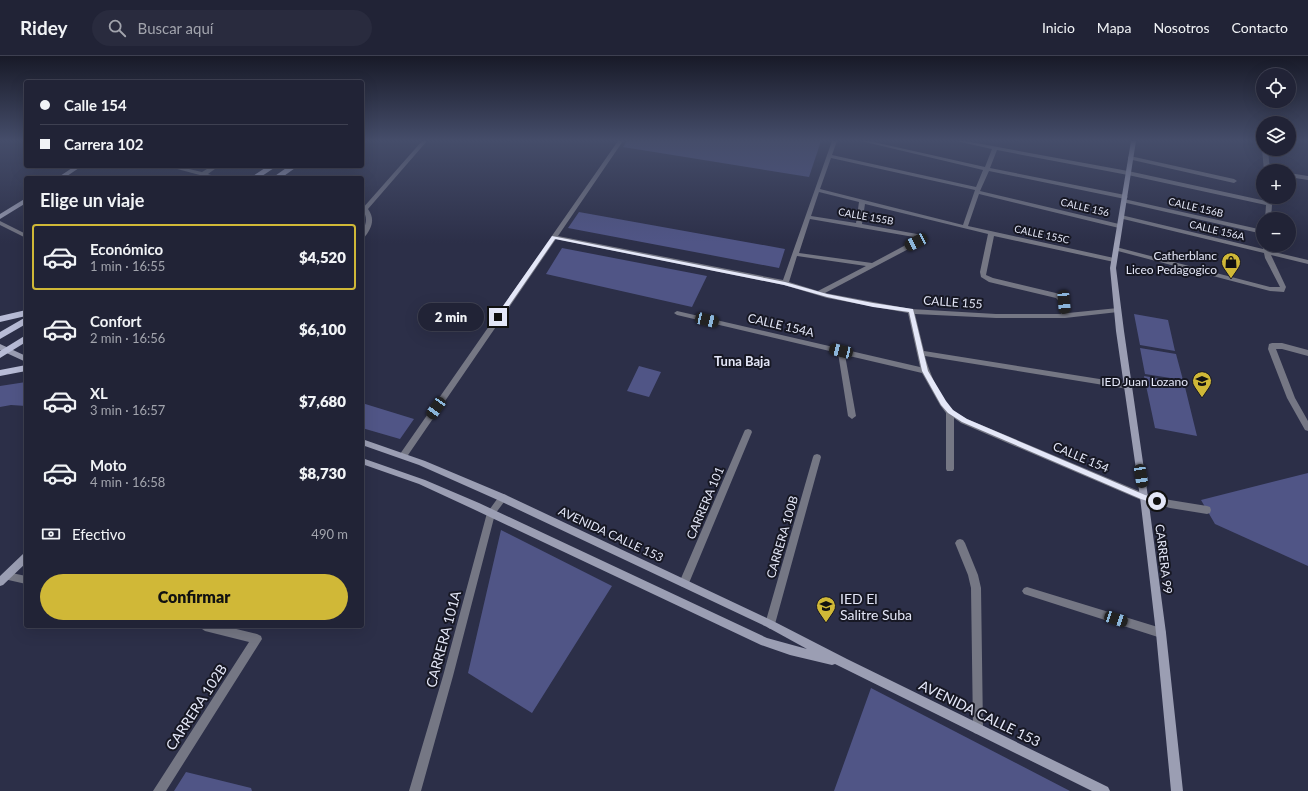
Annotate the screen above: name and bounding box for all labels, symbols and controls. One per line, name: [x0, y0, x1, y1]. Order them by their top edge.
search box: [92, 10, 372, 46]
text: Ridey: [20, 16, 68, 39]
icon: search: [106, 17, 128, 39]
text: Buscar aquí: [138, 19, 213, 37]
text: Inicio: [1042, 19, 1075, 36]
text: Mapa: [1097, 19, 1131, 36]
text: Nosotros: [1153, 19, 1210, 36]
text: Contacto: [1232, 19, 1288, 36]
map controls: [1256, 68, 1296, 252]
button: locate: [1256, 68, 1296, 108]
text: Calle 154: [64, 96, 127, 114]
button: layers: [1256, 116, 1296, 156]
text: Carrera 102: [64, 135, 143, 153]
button: +: [1256, 164, 1296, 204]
text: Elige un viaje: [40, 189, 144, 211]
street label: CALLE 156B: [1167, 195, 1225, 219]
street label: CALLE 156: [1060, 196, 1111, 218]
street label: CALLE 155B: [837, 205, 895, 227]
button: −: [1256, 212, 1296, 252]
street label: CALLE 156A: [1188, 218, 1246, 242]
street label: CALLE 155C: [1013, 222, 1071, 246]
car: [903, 231, 929, 253]
icon: car: [42, 239, 78, 275]
text: Económico: [90, 240, 163, 258]
text: $4,520: [299, 248, 346, 266]
place label: Catherblanc Liceo Pedagogico: [1126, 248, 1217, 277]
shop icon: Catherblanc Liceo Pedagogico: [1220, 251, 1242, 279]
text: 1 min · 16:55: [90, 258, 165, 274]
car: [1057, 290, 1071, 314]
street label: CALLE 155: [923, 292, 983, 312]
callout: 2 min: [418, 303, 484, 331]
route end: [489, 308, 507, 326]
text: 2 min: [435, 309, 467, 325]
street label: CALLE 154A: [746, 310, 816, 340]
icon: car: [42, 311, 78, 347]
car: [694, 311, 720, 329]
text: Confort: [90, 312, 142, 330]
text: $6,100: [299, 320, 346, 338]
text: 2 min · 16:56: [90, 330, 165, 346]
car: [828, 342, 854, 360]
district label: Tuna Baja: [714, 353, 770, 369]
school or university icon: IED Juan Lozano: [1191, 370, 1213, 398]
place label: IED Juan Lozano: [1101, 374, 1188, 389]
icon: car: [42, 383, 78, 419]
text: XL: [90, 384, 108, 402]
text: $7,680: [299, 392, 346, 410]
car: [424, 395, 448, 421]
text: 3 min · 16:57: [90, 402, 165, 418]
street label: CALLE 154: [1051, 438, 1111, 476]
icon: car: [42, 455, 78, 491]
text: Moto: [90, 456, 127, 474]
car: [1133, 463, 1149, 489]
text: $8,730: [299, 464, 346, 482]
street label: CARRERA 101: [683, 464, 727, 542]
text: 4 min · 16:58: [90, 474, 165, 490]
route start: [1148, 492, 1166, 510]
street label: CARRERA 100B: [763, 494, 801, 580]
street label: AVENIDA CALLE 153: [556, 503, 666, 565]
icon: cash: [40, 523, 62, 545]
street label: CARRERA 99: [1152, 523, 1176, 595]
text: Efectivo: [72, 525, 126, 543]
text: 490 m: [311, 526, 348, 542]
button: Confirmar: [40, 574, 348, 620]
street label: CARRERA 101A: [422, 588, 464, 689]
place label: IED El Salitre Suba: [840, 590, 912, 623]
school or university icon: IED El Salitre Suba: [815, 595, 837, 623]
car: [1103, 610, 1129, 628]
street label: CARRERA 102B: [162, 661, 230, 753]
street label: AVENIDA CALLE 153: [916, 676, 1044, 750]

